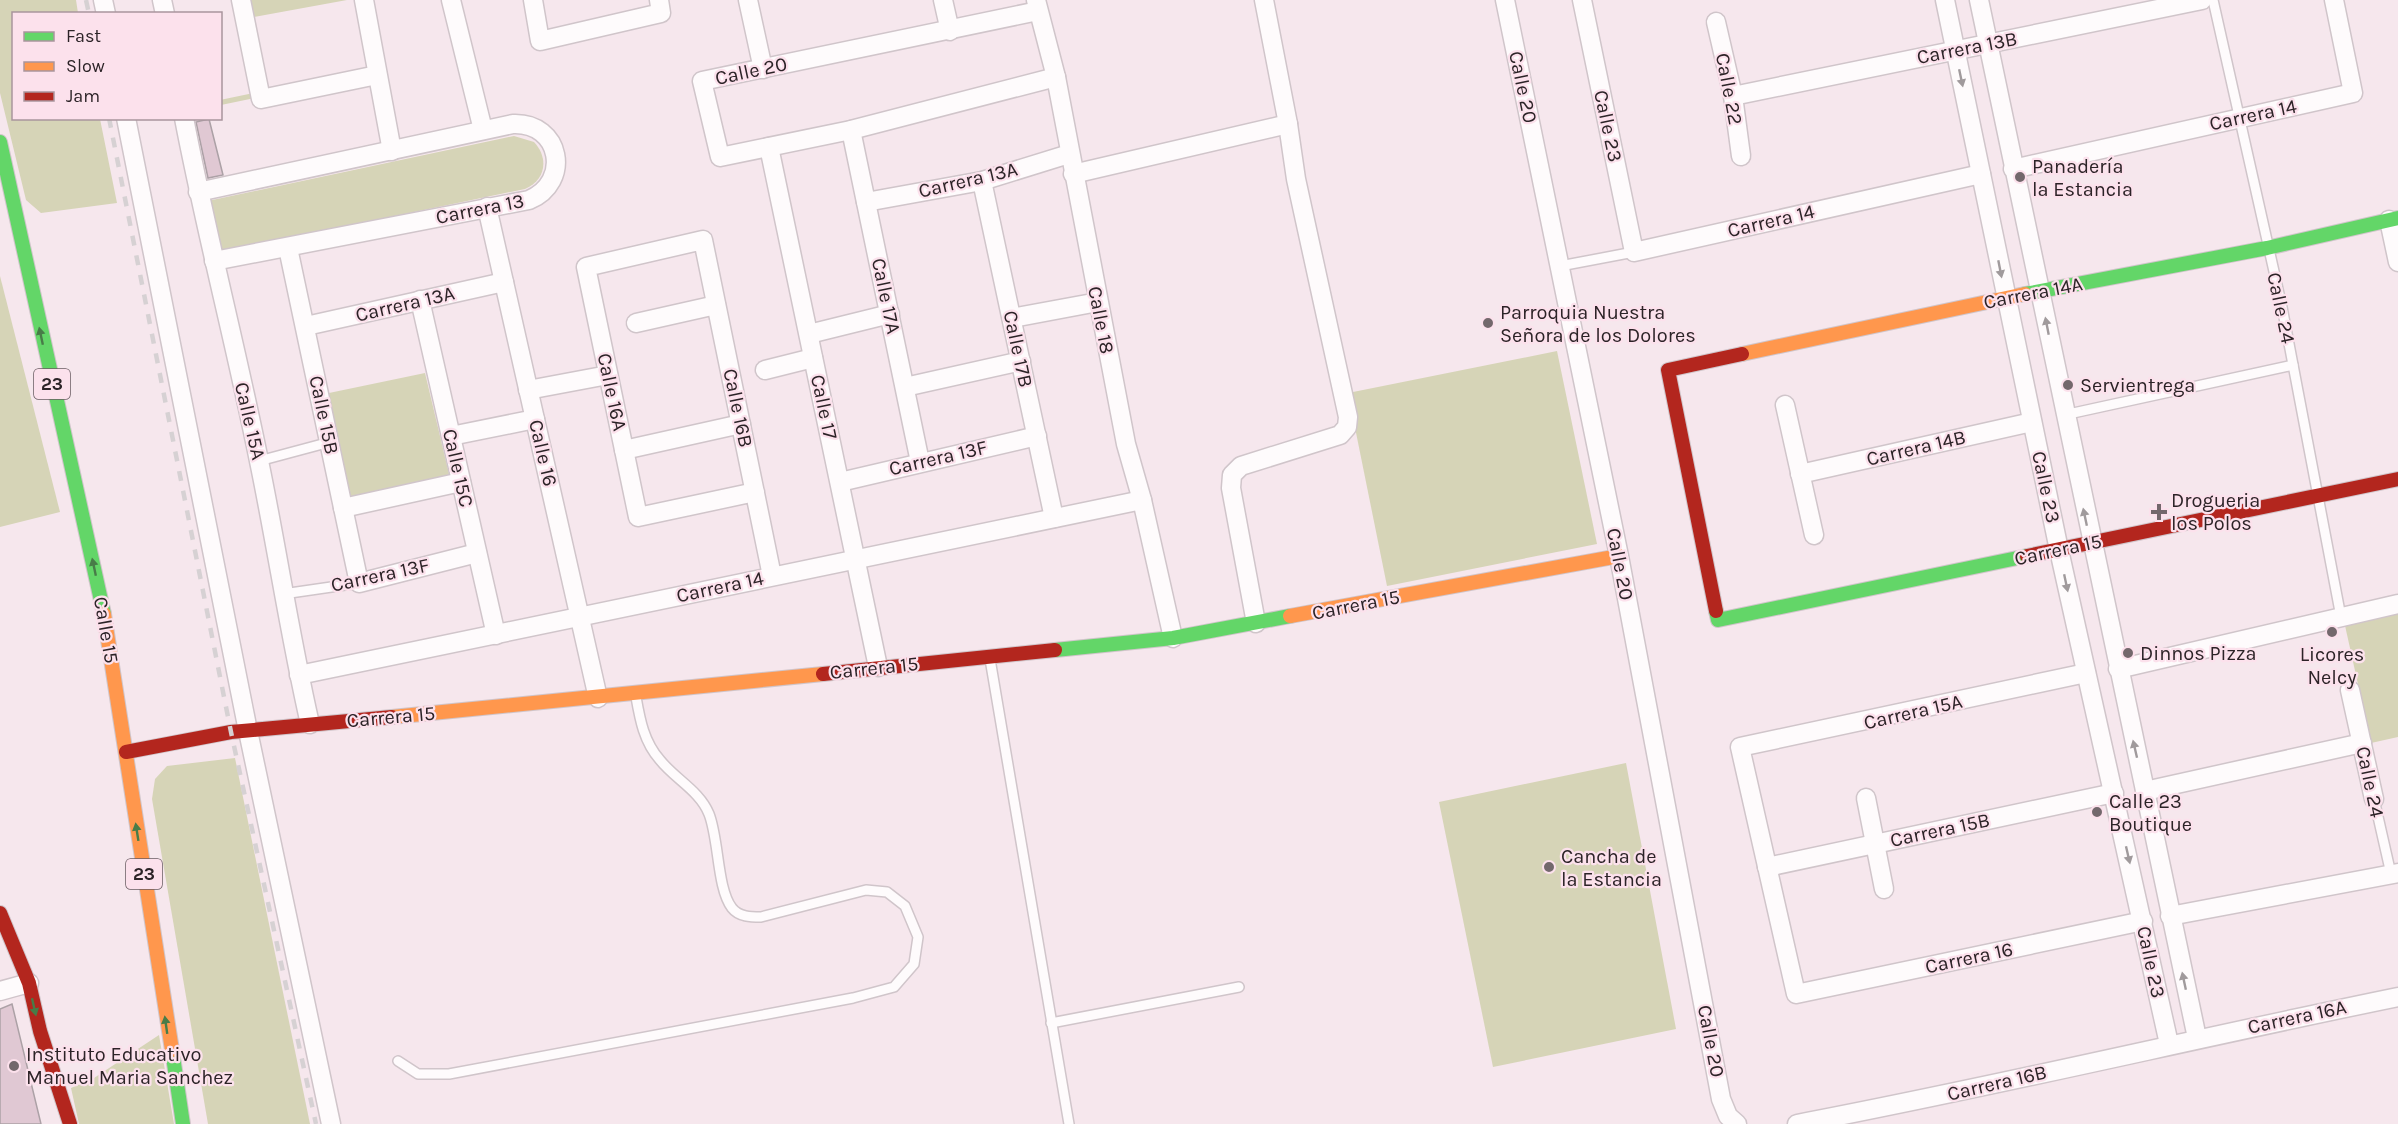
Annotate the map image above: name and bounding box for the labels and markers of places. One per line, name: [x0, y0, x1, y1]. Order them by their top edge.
place label: Panadería la Estancia: [2032, 155, 2133, 201]
marker: Panadería la Estancia: [2013, 170, 2027, 184]
place label: Parroquia Nuestra Señora de los Dolores: [1500, 301, 1696, 347]
marker: Parroquia Nuestra Señora de los Dolores: [1481, 316, 1495, 330]
place label: Servientrega: [2080, 374, 2195, 397]
marker: Servientrega: [2061, 378, 2075, 392]
place label: Drogueria los Polos: [2171, 489, 2260, 535]
marker: Drogueria los Polos: [2152, 505, 2166, 519]
marker: Licores Nelcy: [2325, 625, 2339, 639]
place label: Dinnos Pizza: [2140, 642, 2257, 665]
place label: Licores Nelcy: [2300, 643, 2364, 689]
marker: Dinnos Pizza: [2121, 646, 2135, 660]
place label: Calle 23 Boutique: [2109, 790, 2192, 836]
marker: Calle 23 Boutique: [2090, 805, 2104, 819]
place label: Cancha de la Estancia: [1561, 845, 1662, 891]
marker: Cancha de la Estancia: [1542, 860, 1556, 874]
place label: Instituto Educativo Manuel Maria Sanchez: [26, 1043, 233, 1089]
marker: Instituto Educativo Manuel Maria Sanchez: [7, 1059, 21, 1073]

